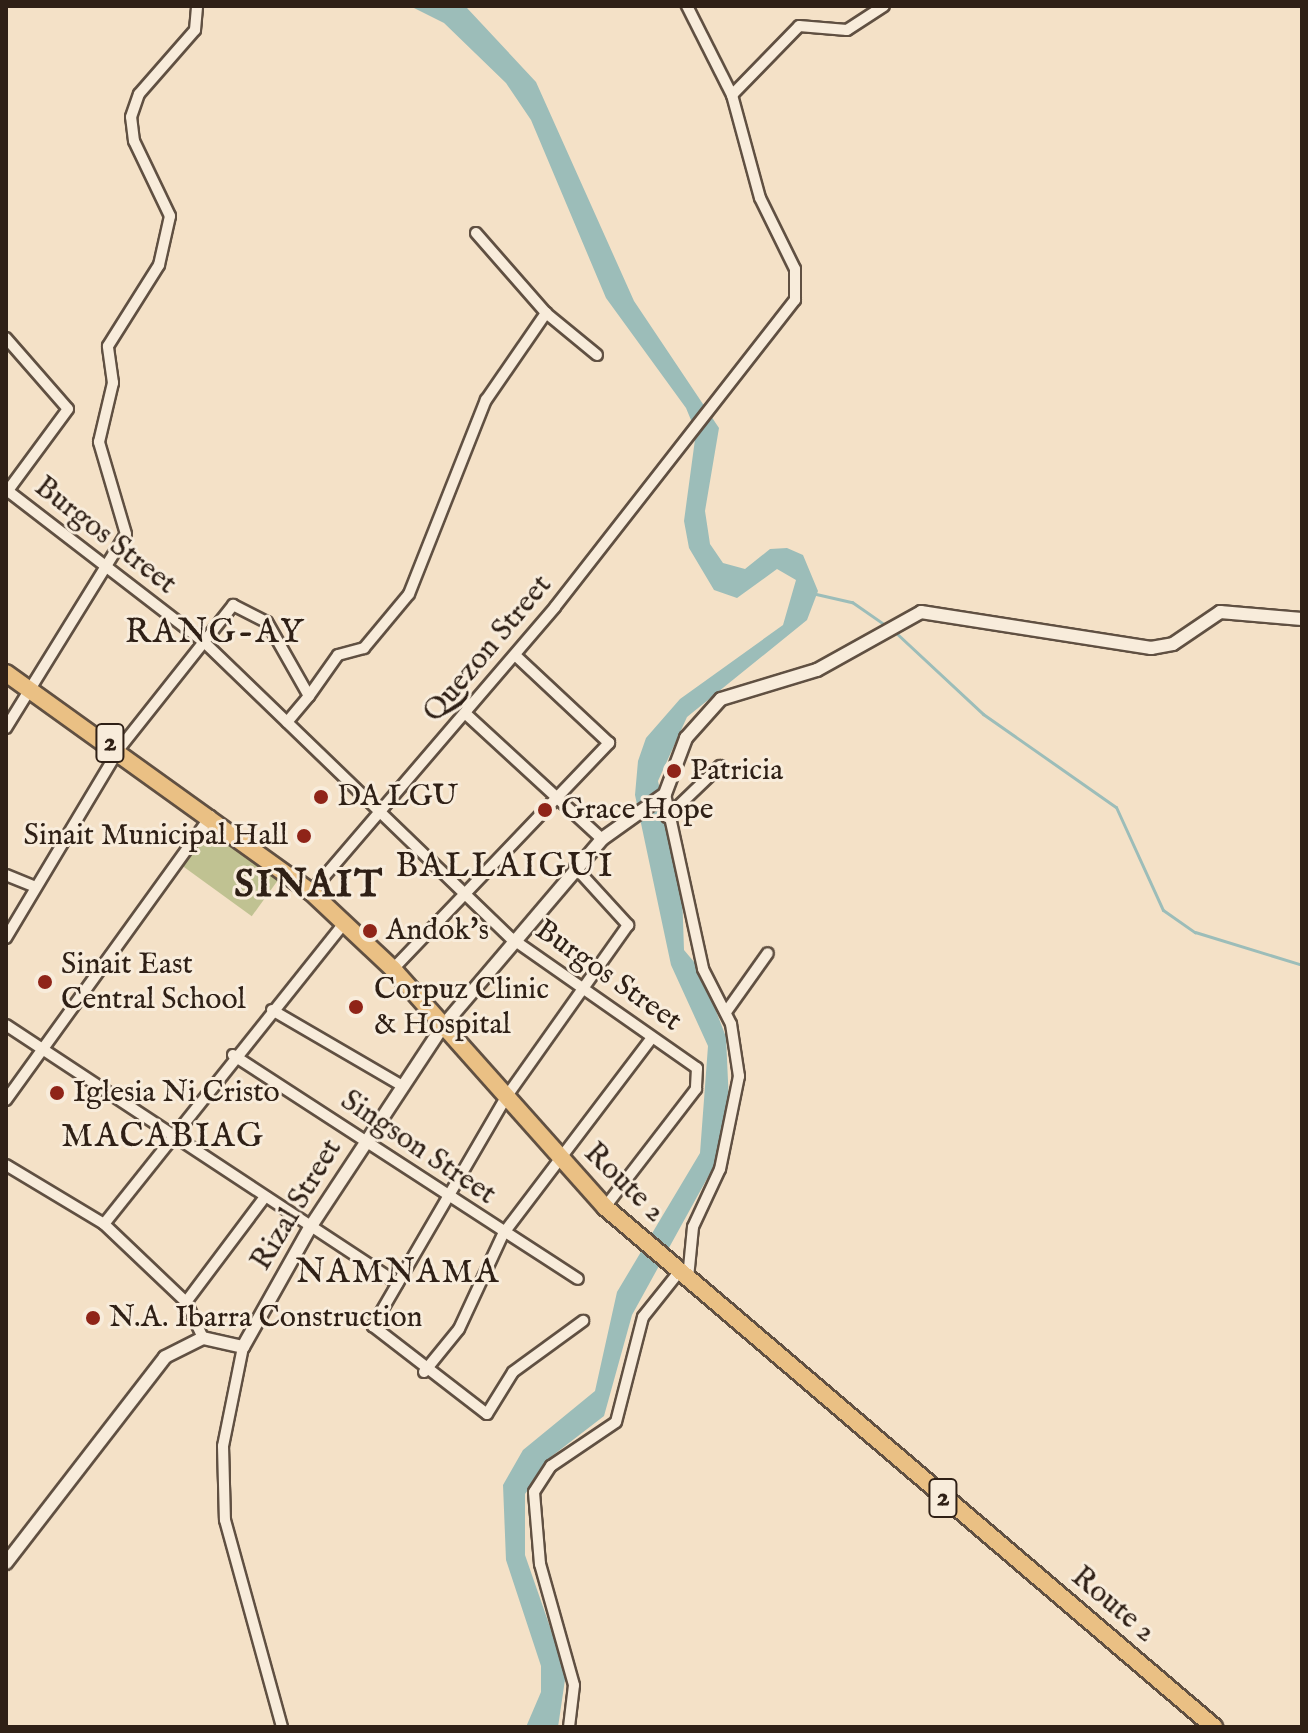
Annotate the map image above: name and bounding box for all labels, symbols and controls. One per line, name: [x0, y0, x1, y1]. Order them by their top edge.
street label: Burgos Street: [27, 469, 183, 603]
street label: Quezon Street: [416, 568, 560, 730]
district label: RANG-AY: [125, 613, 305, 653]
road number: 2: [94, 719, 126, 767]
place label: Patricia: [690, 753, 783, 789]
marker: Patricia: [665, 762, 683, 780]
place label: DA LGU: [337, 779, 458, 815]
marker: DA LGU: [312, 788, 330, 806]
place label: Grace Hope: [561, 792, 714, 828]
marker: Grace Hope: [536, 801, 554, 819]
place label: Sinait Municipal Hall: [24, 818, 288, 854]
marker: Sinait Municipal Hall: [295, 827, 313, 845]
district label: BALLAIGUI: [395, 847, 615, 887]
district label: SINAIT: [234, 864, 384, 910]
street label: Burgos Street: [528, 912, 688, 1040]
place label: Andok's: [386, 913, 489, 949]
marker: Andok's: [361, 922, 379, 940]
place label: Sinait East Central School: [61, 947, 246, 1018]
place label: Corpuz Clinic & Hospital: [374, 972, 549, 1042]
marker: Sinait East Central School: [36, 973, 54, 991]
marker: Corpuz Clinic & Hospital: [345, 996, 367, 1018]
place label: Iglesia Ni Cristo: [73, 1075, 280, 1111]
street label: Singson Street: [334, 1083, 502, 1213]
marker: Iglesia Ni Cristo: [48, 1084, 66, 1102]
district label: MACABIAG: [61, 1117, 265, 1157]
street label: Rizal Street: [244, 1133, 350, 1277]
street label: Route 2: [576, 1136, 672, 1230]
district label: NAMNAMA: [296, 1253, 500, 1293]
place label: N.A. Ibarra Construction: [109, 1300, 422, 1336]
marker: N.A. Ibarra Construction: [84, 1309, 102, 1327]
road number: 2: [927, 1474, 959, 1522]
street label: Route 2: [1064, 1559, 1162, 1651]

